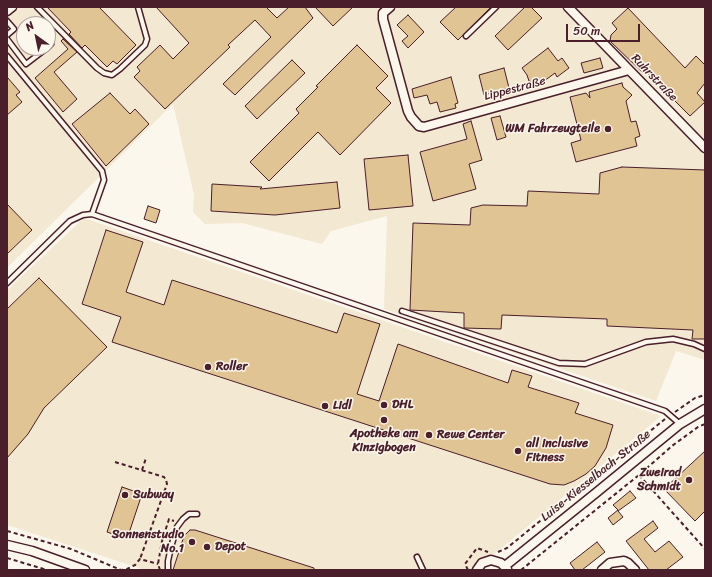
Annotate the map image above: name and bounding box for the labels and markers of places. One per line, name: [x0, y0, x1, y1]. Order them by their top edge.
place label: WM Fahrzeugteile: [505, 122, 600, 136]
marker: WM Fahrzeugteile: [603, 124, 613, 134]
place label: Roller: [216, 360, 247, 374]
marker: Roller: [203, 362, 213, 372]
place label: DHL: [392, 398, 413, 412]
place label: Lidl: [333, 399, 352, 413]
marker: DHL: [379, 400, 389, 410]
marker: Lidl: [320, 401, 330, 411]
marker: Apotheke am Kinzigbogen: [379, 415, 389, 425]
place label: Apotheke am Kinzigbogen: [350, 427, 418, 455]
place label: Rewe Center: [437, 428, 504, 442]
marker: Rewe Center: [424, 430, 434, 440]
place label: all inclusive Fitness: [526, 437, 588, 465]
marker: all inclusive Fitness: [513, 446, 523, 456]
place label: Zweirad Schmidt: [637, 466, 681, 494]
marker: Zweirad Schmidt: [684, 475, 694, 485]
place label: Subway: [133, 488, 174, 502]
marker: Subway: [120, 490, 130, 500]
place label: Sonnenstudio No.1: [112, 528, 184, 556]
marker: Sonnenstudio No.1: [187, 537, 197, 547]
place label: Depot: [215, 540, 246, 554]
marker: Depot: [202, 542, 212, 552]

